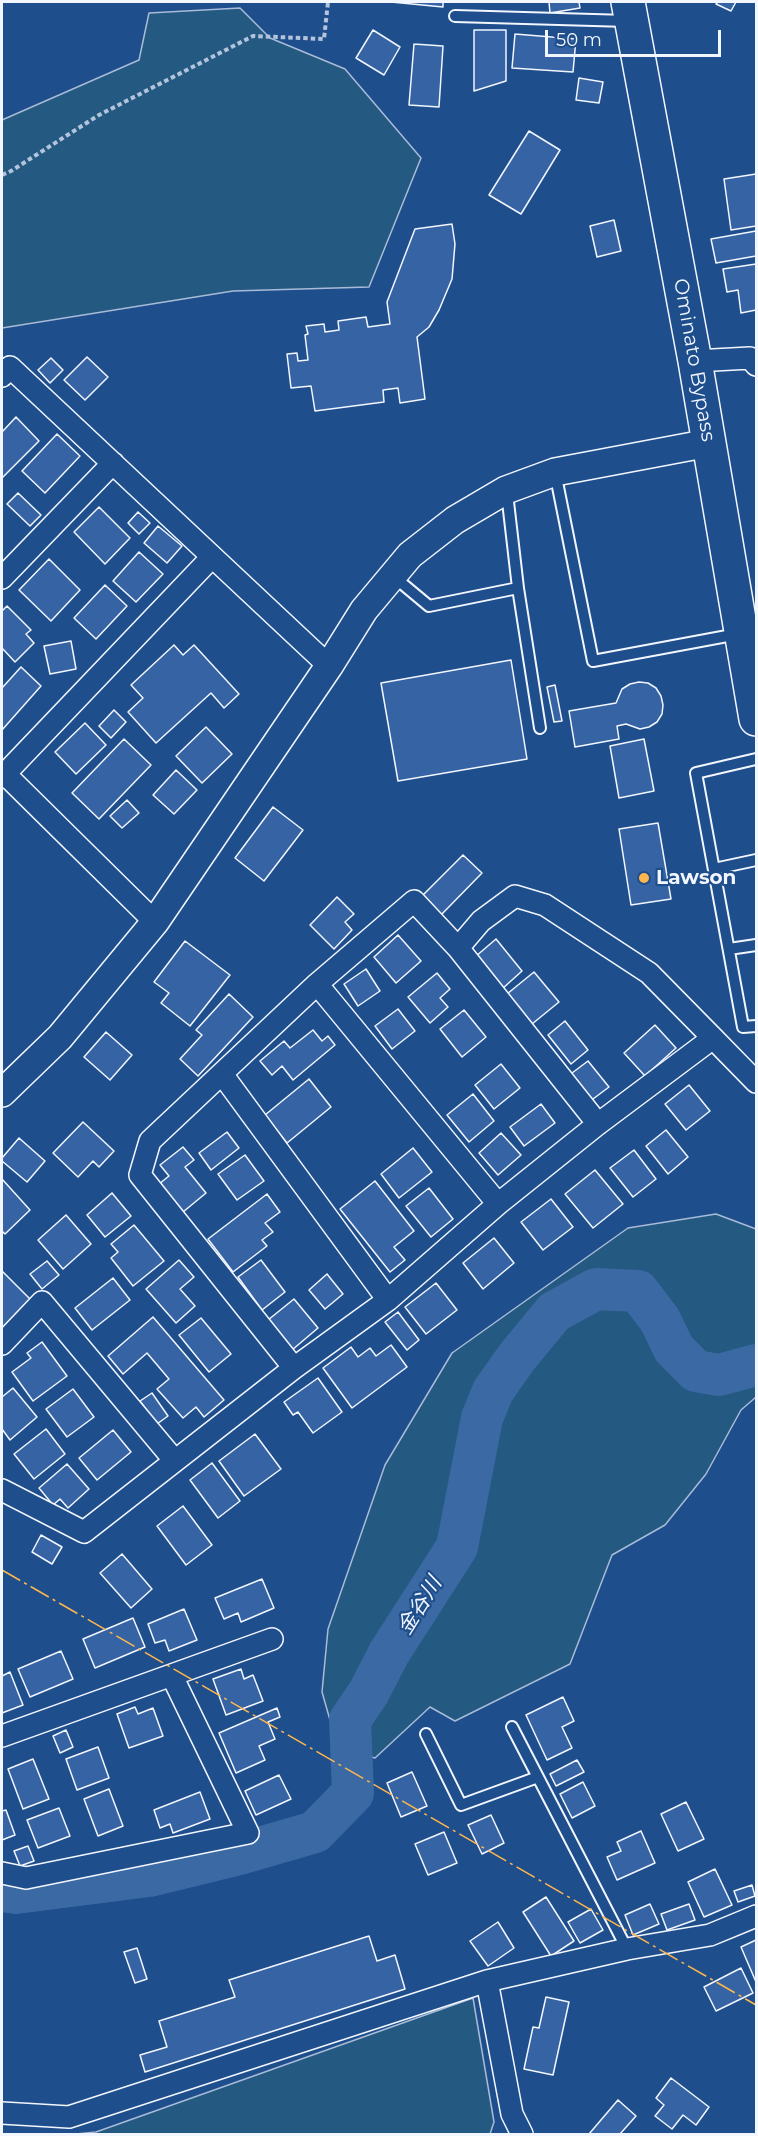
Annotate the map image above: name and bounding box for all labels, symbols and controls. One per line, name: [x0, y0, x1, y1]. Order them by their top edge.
scale bar: [548, 18, 724, 56]
text: 50 m: [556, 29, 602, 51]
street label: Ominato Bypass: [668, 277, 720, 443]
place label: Lawson: [656, 866, 736, 890]
marker: Lawson: [637, 871, 651, 885]
water label: 金谷川: [393, 1573, 447, 1639]

